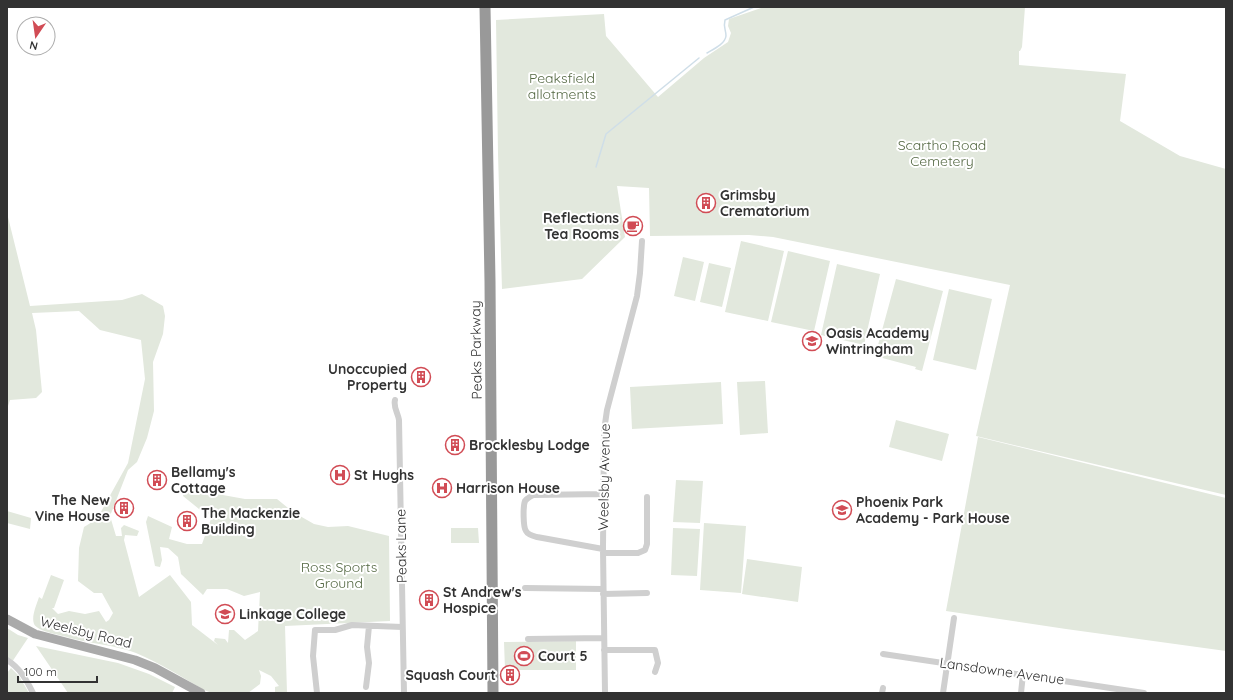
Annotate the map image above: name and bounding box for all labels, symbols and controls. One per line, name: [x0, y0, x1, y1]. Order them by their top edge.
north arrow: [16, 16, 56, 56]
text: N: [28, 38, 39, 53]
park label: Peaksfield allotments: [528, 69, 596, 103]
park label: Scartho Road Cemetery: [898, 136, 986, 170]
place label: Grimsby Crematorium: [720, 186, 809, 220]
building icon: Grimsby Crematorium: [695, 192, 717, 214]
place label: Reflections Tea Rooms: [543, 209, 619, 243]
cafe icon: Reflections Tea Rooms: [622, 215, 644, 237]
street label: Peaks Parkway: [466, 300, 486, 400]
place label: Oasis Academy Wintringham: [826, 324, 929, 358]
school or university icon: Oasis Academy Wintringham: [801, 330, 823, 352]
place label: Unoccupied Property: [328, 360, 407, 394]
building icon: Unoccupied Property: [410, 366, 432, 388]
street label: Weelsby Avenue: [594, 423, 614, 531]
building icon: Brocklesby Lodge: [444, 434, 466, 456]
place label: Brocklesby Lodge: [469, 436, 590, 454]
place label: Bellamy's Cottage: [171, 463, 236, 497]
hospital icon: St Hughs: [329, 464, 351, 486]
place label: St Hughs: [354, 466, 414, 484]
building icon: Bellamy's Cottage: [146, 469, 168, 491]
hospital icon: Harrison House: [431, 477, 453, 499]
place label: Harrison House: [456, 479, 560, 497]
place label: The New Vine House: [35, 491, 110, 525]
place label: Phoenix Park Academy - Park House: [856, 493, 1010, 527]
building icon: The New Vine House: [113, 497, 135, 519]
school or university icon: Phoenix Park Academy - Park House: [831, 499, 853, 521]
place label: The Mackenzie Building: [201, 504, 300, 538]
street label: Peaks Lane: [391, 509, 411, 583]
building icon: The Mackenzie Building: [176, 510, 198, 532]
park label: Ross Sports Ground: [301, 558, 377, 592]
place label: St Andrew's Hospice: [443, 583, 522, 617]
building icon: St Andrew's Hospice: [418, 589, 440, 611]
school or university icon: Linkage College: [214, 603, 236, 625]
place label: Linkage College: [239, 605, 346, 623]
street label: Weelsby Road: [38, 612, 134, 652]
sports icon: Court 5: [513, 645, 535, 667]
place label: Court 5: [538, 647, 588, 665]
street label: Lansdowne Avenue: [938, 653, 1066, 689]
scale bar: [18, 658, 97, 684]
text: 100 m: [24, 664, 57, 679]
building icon: Squash Court: [499, 664, 521, 686]
place label: Squash Court: [405, 666, 496, 684]

